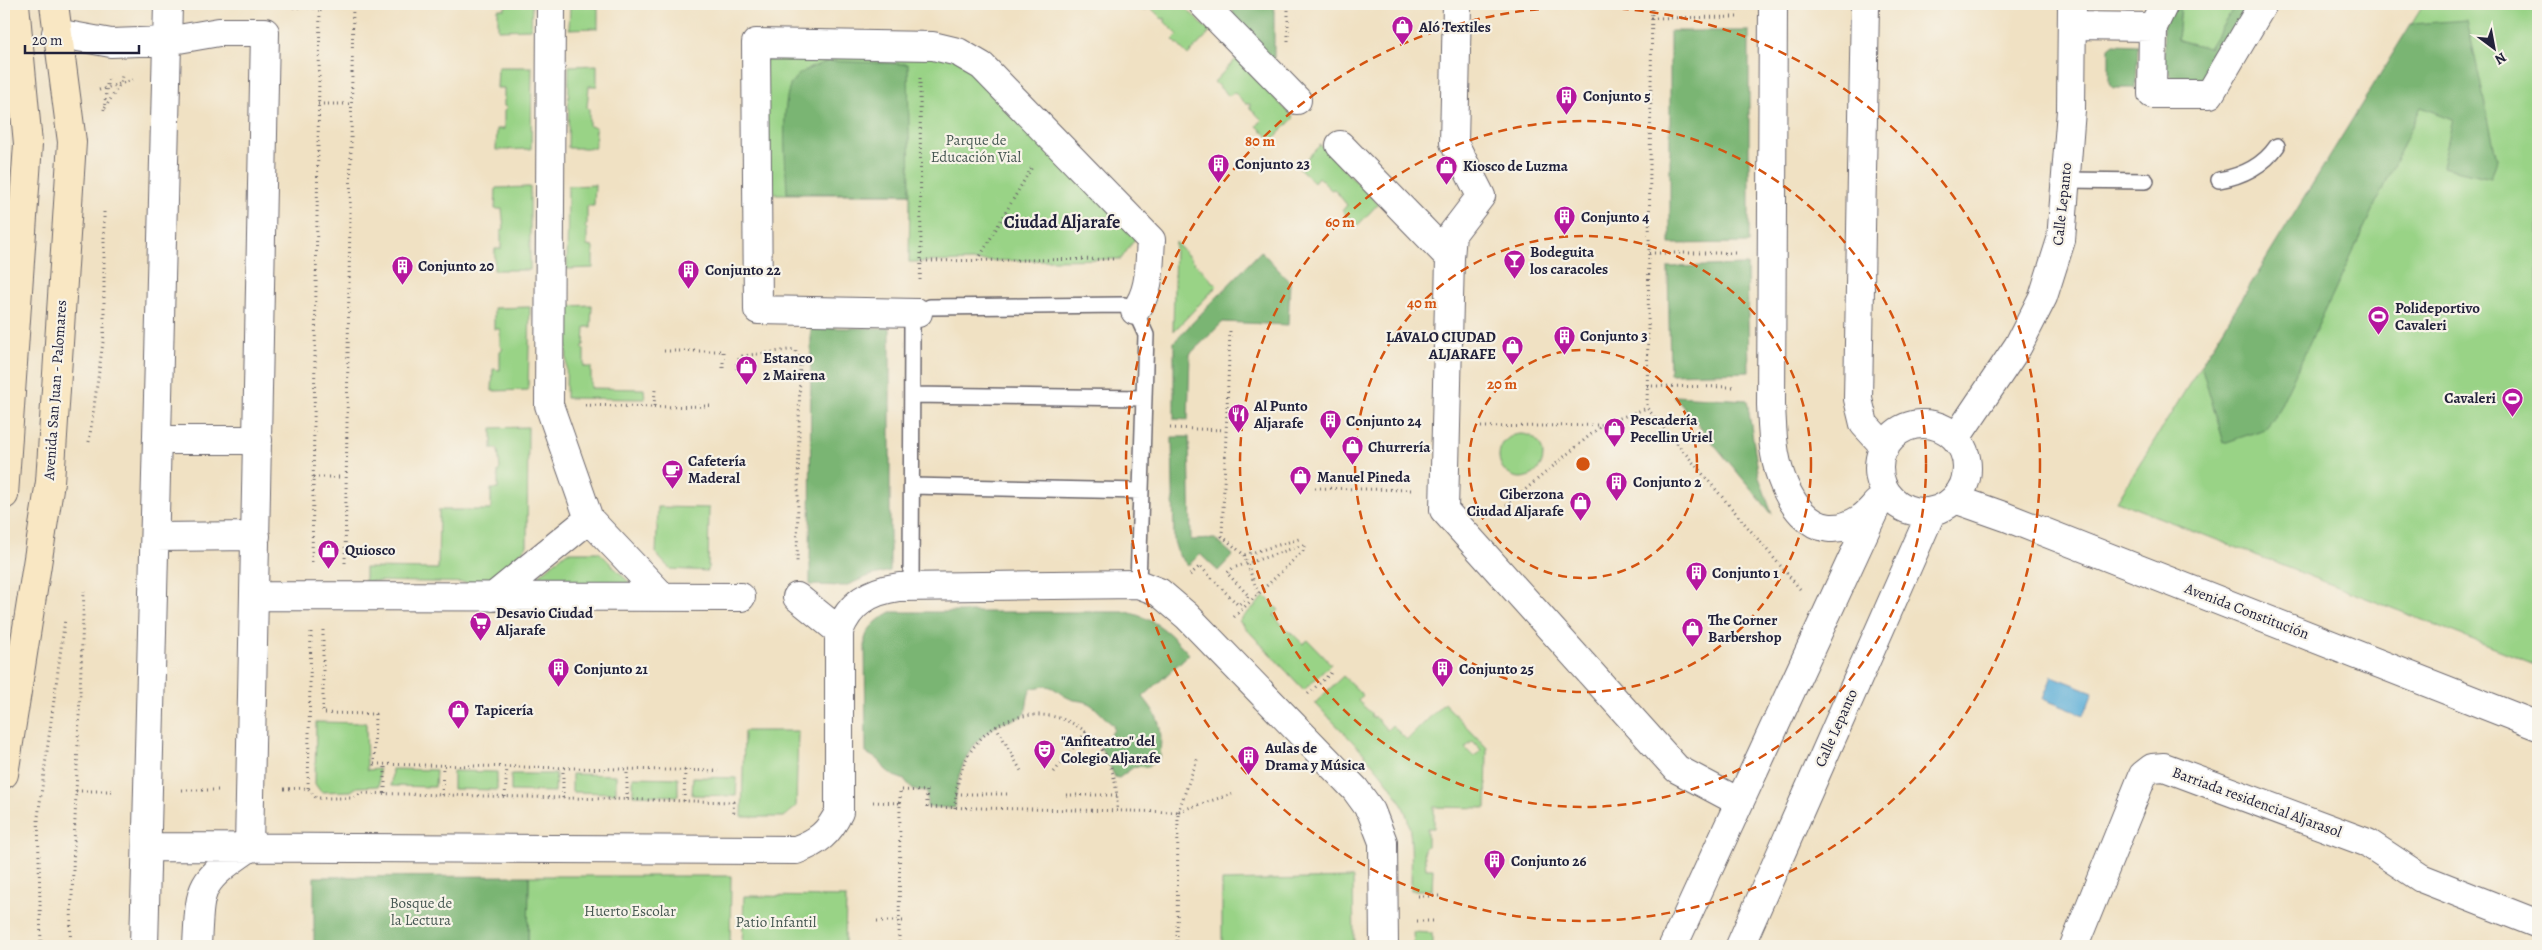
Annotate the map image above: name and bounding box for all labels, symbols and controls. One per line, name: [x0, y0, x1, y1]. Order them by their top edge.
shop icon: Aló Textiles: [1391, 15, 1415, 46]
place label: Aló Textiles: [1418, 17, 1491, 37]
scale bar: [25, 22, 139, 54]
north arrow: [2470, 22, 2520, 72]
text: 20 m: [32, 30, 63, 50]
text: N: [2491, 48, 2510, 69]
building icon: Conjunto 5: [1555, 84, 1579, 115]
place label: Conjunto 5: [1583, 86, 1651, 106]
park label: Parque de Educación Vial: [931, 130, 1022, 167]
text: 80 m: [1245, 131, 1275, 151]
building icon: Conjunto 23: [1207, 152, 1231, 183]
place label: Conjunto 23: [1235, 154, 1310, 174]
shop icon: Kiosco de Luzma: [1435, 154, 1459, 185]
place label: Kiosco de Luzma: [1463, 156, 1569, 176]
street label: Calle Lepanto: [2048, 162, 2076, 246]
building icon: Conjunto 4: [1553, 205, 1577, 236]
place label: Conjunto 4: [1581, 207, 1649, 227]
district label: Ciudad Aljarafe: [1004, 210, 1120, 234]
text: 60 m: [1325, 212, 1355, 232]
place label: Bodeguita los caracoles: [1530, 242, 1608, 279]
bar icon: Bodeguita los caracoles: [1502, 249, 1526, 280]
building icon: Conjunto 20: [390, 254, 414, 285]
place label: Conjunto 20: [418, 256, 494, 276]
building icon: Conjunto 22: [677, 258, 701, 289]
place label: Conjunto 22: [705, 260, 781, 280]
text: 40 m: [1407, 293, 1437, 313]
place label: Polideportivo Cavaleri: [2395, 298, 2480, 335]
street label: Avenida San Juan - Palomares: [39, 299, 71, 482]
sports icon: Polideportivo Cavaleri: [2367, 305, 2391, 336]
building icon: Conjunto 3: [1552, 324, 1576, 355]
place label: Conjunto 3: [1580, 326, 1648, 346]
place label: LAVALO CIUDAD ALJARAFE: [1386, 327, 1496, 364]
shop icon: LAVALO CIUDAD ALJARAFE: [1500, 334, 1524, 365]
place label: Estanco 2 Mairena: [763, 348, 826, 385]
shop icon: Estanco 2 Mairena: [735, 355, 759, 386]
text: 20 m: [1487, 374, 1517, 394]
sports icon: Cavaleri: [2500, 386, 2524, 417]
place label: Cavaleri: [2444, 388, 2497, 408]
place label: Al Punto Aljarafe: [1253, 396, 1308, 433]
restaurant icon: Al Punto Aljarafe: [1226, 403, 1250, 434]
building icon: Conjunto 24: [1318, 409, 1342, 440]
place label: Pescadería Pecellin Uriel: [1630, 410, 1713, 447]
place label: Conjunto 24: [1346, 411, 1422, 431]
shop icon: Pescadería Pecellin Uriel: [1602, 417, 1626, 448]
shop icon: Churrería: [1340, 435, 1364, 466]
place label: Churrería: [1368, 437, 1431, 457]
place label: Cafetería Maderal: [688, 451, 747, 488]
centre of rings: [1574, 455, 1592, 473]
cafe icon: Cafetería Maderal: [660, 458, 684, 489]
shop icon: Manuel Pineda: [1289, 465, 1313, 496]
place label: Manuel Pineda: [1317, 467, 1411, 487]
building icon: Conjunto 2: [1605, 470, 1629, 501]
place label: Conjunto 2: [1633, 472, 1702, 492]
place label: Ciberzona Ciudad Aljarafe: [1467, 484, 1565, 521]
shop icon: Ciberzona Ciudad Aljarafe: [1568, 491, 1592, 522]
shop icon: Quiosco: [317, 538, 341, 569]
place label: Quiosco: [345, 540, 396, 560]
building icon: Conjunto 1: [1684, 561, 1708, 592]
place label: Conjunto 1: [1712, 563, 1779, 583]
street label: Avenida Constitución: [2181, 578, 2312, 644]
place label: Desavio Ciudad Aljarafe: [495, 603, 594, 640]
supermarket icon: Desavio Ciudad Aljarafe: [468, 610, 492, 641]
place label: The Corner Barbershop: [1708, 610, 1782, 647]
shop icon: The Corner Barbershop: [1680, 617, 1704, 648]
building icon: Conjunto 21: [546, 657, 570, 688]
building icon: Conjunto 25: [1431, 657, 1455, 688]
place label: Conjunto 21: [574, 659, 648, 679]
place label: Conjunto 25: [1459, 659, 1534, 679]
street label: Calle Lepanto: [1810, 686, 1862, 770]
shop icon: Tapicería: [447, 698, 471, 729]
place label: Tapicería: [475, 700, 534, 720]
place label: "Anfiteatro" del Colegio Aljarafe: [1061, 731, 1161, 768]
theatre icon: "Anfiteatro" del Colegio Aljarafe: [1033, 738, 1057, 769]
place label: Aulas de Drama y Música: [1264, 738, 1366, 775]
building icon: Aulas de Drama y Música: [1237, 745, 1261, 776]
street label: Barriada residencial Aljarasol: [2169, 762, 2345, 842]
building icon: Conjunto 26: [1483, 849, 1507, 880]
place label: Conjunto 26: [1511, 851, 1586, 871]
park label: Bosque de la Lectura: [390, 893, 453, 930]
park label: Huerto Escolar: [584, 901, 676, 921]
park label: Patio Infantil: [736, 912, 817, 932]

